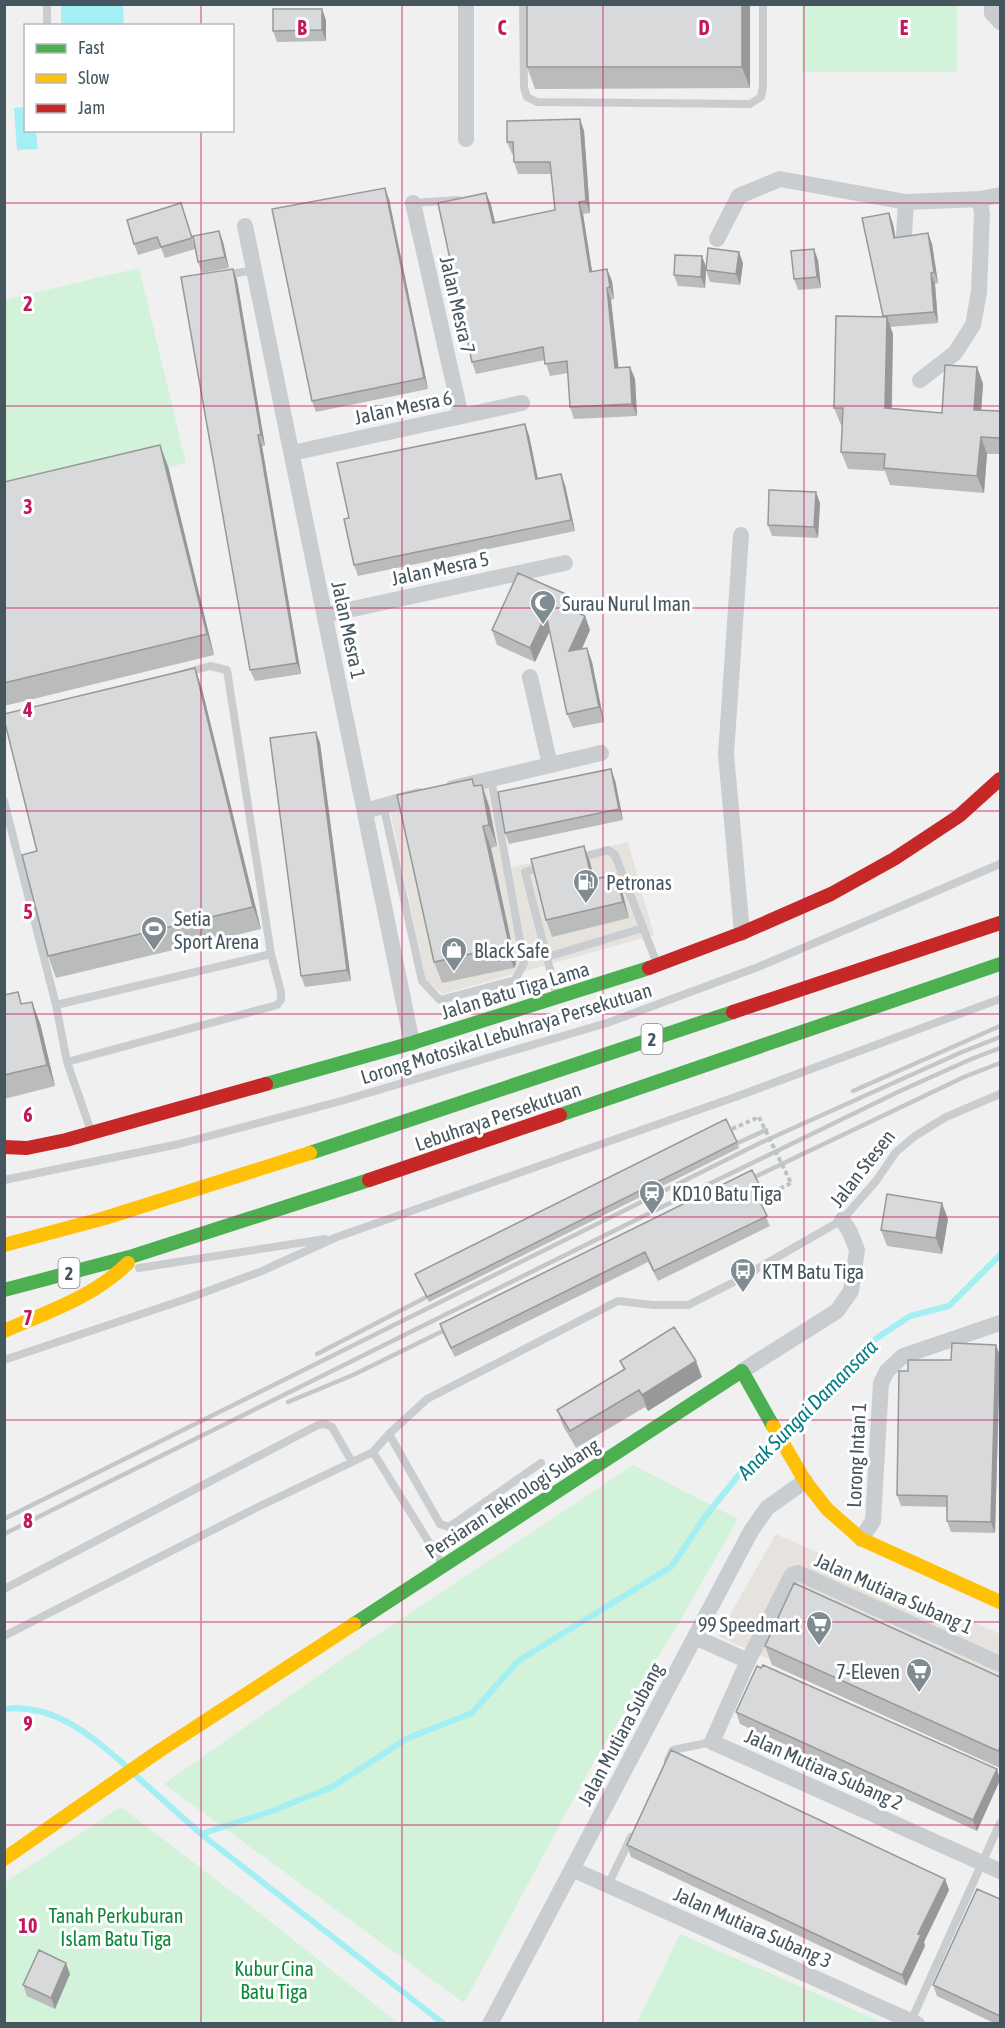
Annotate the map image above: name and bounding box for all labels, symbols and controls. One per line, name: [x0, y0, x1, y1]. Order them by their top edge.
text: B: [297, 16, 307, 39]
text: C: [498, 16, 507, 39]
text: D: [698, 16, 710, 39]
text: E: [900, 16, 909, 39]
legend: [24, 24, 234, 132]
text: Fast: [78, 37, 105, 58]
text: Slow: [78, 67, 109, 88]
text: Jam: [78, 97, 105, 118]
street label: Jalan Mesra 7: [436, 254, 480, 356]
text: 2: [23, 292, 33, 315]
street label: Jalan Mesra 6: [352, 385, 454, 429]
text: 3: [23, 495, 33, 518]
street label: Jalan Mesra 5: [389, 546, 491, 590]
street label: Jalan Mesra 1: [327, 579, 371, 681]
mosque icon: Surau Nurul Iman: [528, 588, 558, 626]
place label: Surau Nurul Iman: [562, 592, 691, 615]
text: 4: [22, 698, 33, 721]
fuel station icon: Petronas: [571, 867, 601, 905]
place label: Petronas: [606, 871, 672, 894]
text: 5: [23, 900, 33, 923]
place label: Setia Sport Arena: [174, 907, 259, 953]
sports icon: Setia Sport Arena: [139, 914, 169, 952]
shop icon: Black Safe: [439, 935, 469, 973]
place label: Black Safe: [474, 939, 549, 962]
street label: Jalan Batu Tiga Lama: [438, 957, 592, 1023]
street label: Lorong Motosikal Lebuhraya Persekutuan: [358, 978, 654, 1088]
road number: 2: [642, 1024, 662, 1054]
street label: Lebuhraya Persekutuan: [412, 1077, 584, 1155]
text: 6: [23, 1103, 33, 1126]
street label: Jalan Stesen: [825, 1125, 899, 1211]
station icon: KD10 Batu Tiga: [637, 1178, 667, 1216]
place label: KD10 Batu Tiga: [672, 1182, 782, 1205]
bus stop icon: KTM Batu Tiga: [728, 1256, 758, 1294]
road number: 2: [58, 1258, 80, 1288]
place label: KTM Batu Tiga: [762, 1260, 864, 1283]
text: 7: [23, 1306, 33, 1329]
water label: Anak Sungai Damansara: [731, 1334, 882, 1485]
street label: Lorong Intan 1: [842, 1402, 870, 1508]
street label: Persiaran Teknologi Subang: [421, 1433, 604, 1563]
text: 8: [23, 1509, 33, 1532]
street label: Jalan Mutiara Subang 1: [812, 1548, 976, 1638]
supermarket icon: 99 Speedmart: [804, 1609, 834, 1647]
place label: 99 Speedmart: [698, 1613, 800, 1636]
supermarket icon: 7-Eleven: [904, 1656, 934, 1694]
street label: Jalan Mutiara Subang: [573, 1658, 667, 1809]
place label: 7-Eleven: [836, 1660, 900, 1683]
text: 9: [23, 1712, 33, 1735]
street label: Jalan Mutiara Subang 2: [742, 1724, 906, 1814]
street label: Jalan Mutiara Subang 3: [671, 1882, 835, 1972]
park label: Tanah Perkuburan Islam Batu Tiga: [49, 1904, 183, 1950]
text: 10: [19, 1914, 37, 1937]
park label: Kubur Cina Batu Tiga: [234, 1957, 314, 2003]

